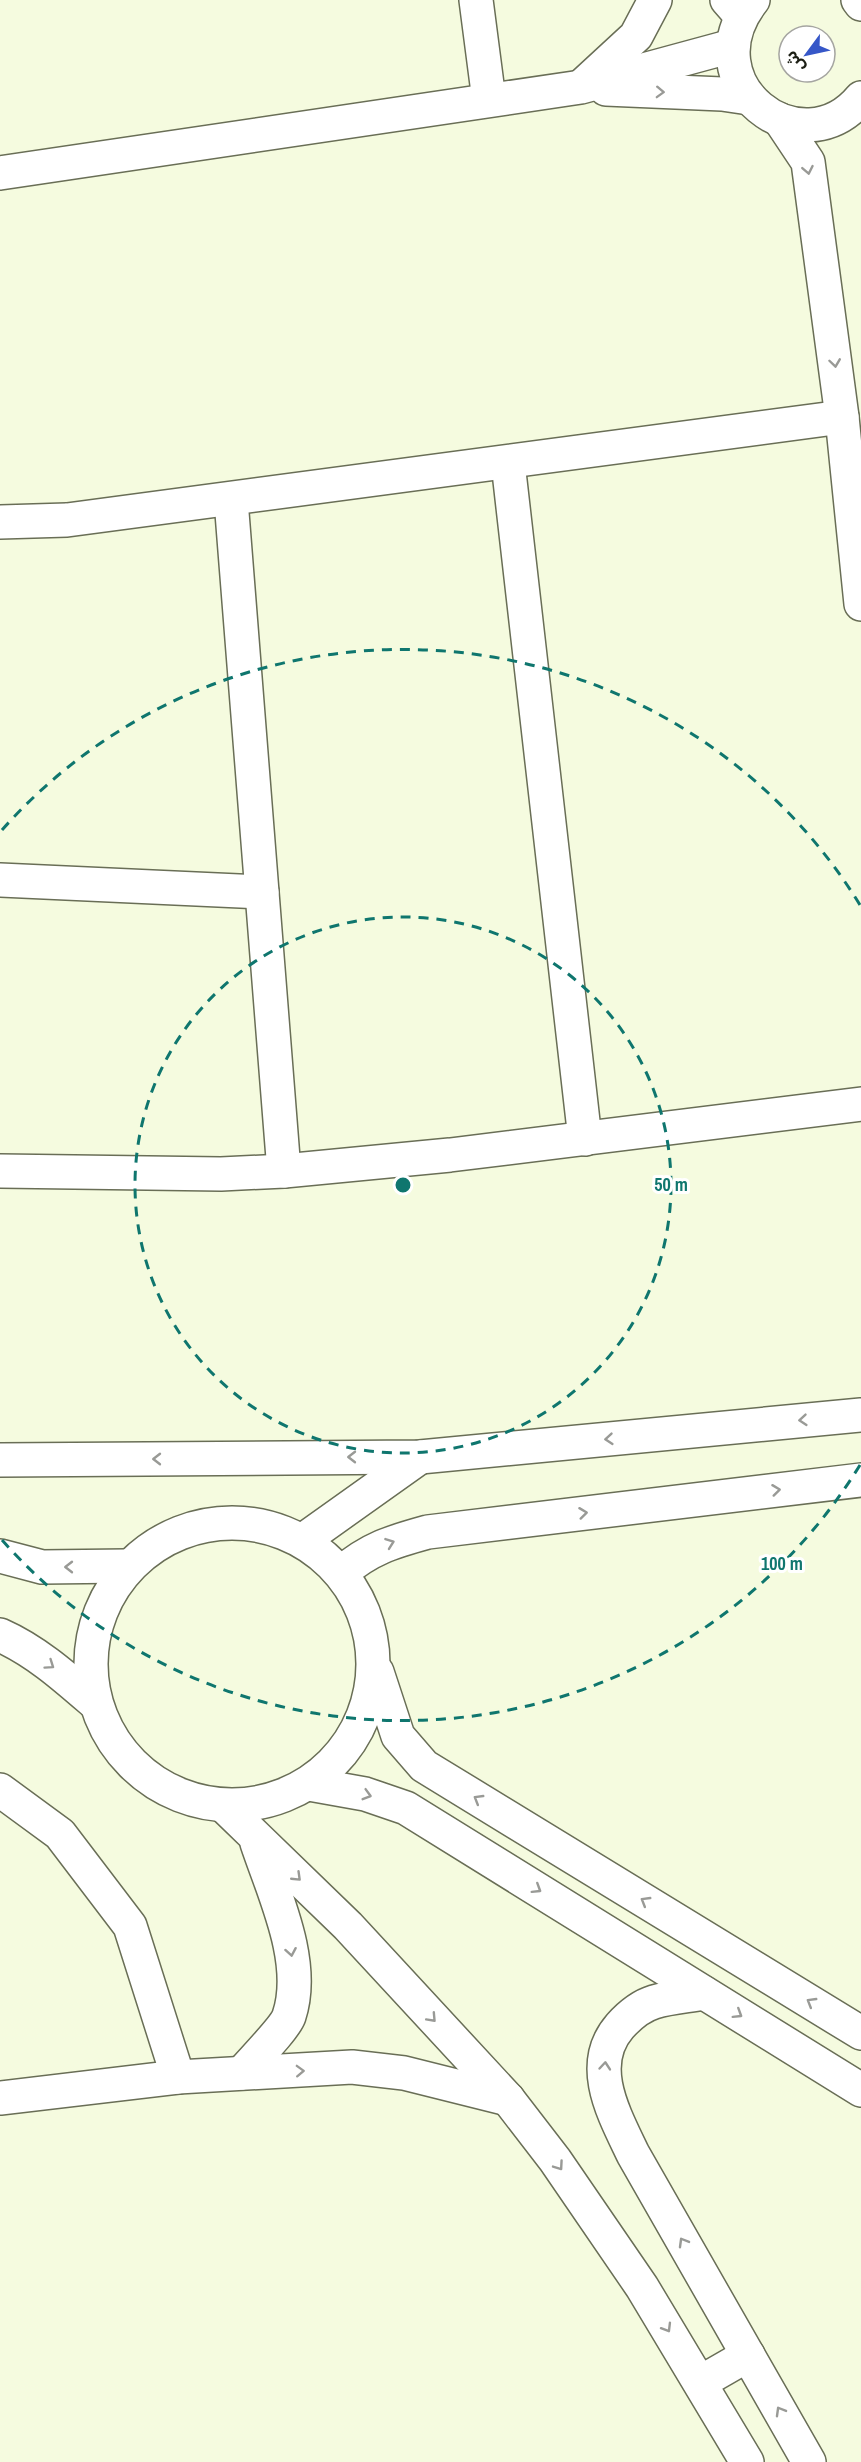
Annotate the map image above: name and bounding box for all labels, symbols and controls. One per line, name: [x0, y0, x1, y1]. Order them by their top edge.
north arrow: [777, 24, 837, 84]
text: ش: [779, 47, 810, 77]
one-way arrow: [655, 86, 664, 98]
one-way arrow: [801, 165, 814, 175]
one-way arrow: [828, 359, 840, 368]
text: 50 m: [654, 1172, 688, 1197]
centre of rings: [393, 1175, 413, 1195]
one-way arrow: [798, 1413, 807, 1426]
one-way arrow: [604, 1432, 613, 1445]
one-way arrow: [347, 1451, 356, 1463]
one-way arrow: [152, 1453, 161, 1465]
one-way arrow: [772, 1484, 781, 1497]
one-way arrow: [578, 1508, 587, 1520]
one-way arrow: [385, 1538, 395, 1551]
text: 100 m: [761, 1551, 803, 1576]
one-way arrow: [64, 1561, 73, 1573]
one-way arrow: [43, 1658, 54, 1669]
one-way arrow: [362, 1788, 372, 1801]
one-way arrow: [474, 1795, 484, 1807]
one-way arrow: [291, 1870, 301, 1881]
one-way arrow: [531, 1882, 541, 1894]
one-way arrow: [640, 1897, 651, 1908]
one-way arrow: [284, 1947, 296, 1956]
one-way arrow: [807, 1998, 817, 2010]
one-way arrow: [732, 2007, 742, 2019]
one-way arrow: [425, 2011, 436, 2021]
one-way arrow: [598, 2062, 611, 2071]
one-way arrow: [296, 2064, 305, 2077]
one-way arrow: [552, 2159, 563, 2170]
one-way arrow: [679, 2238, 691, 2248]
one-way arrow: [660, 2322, 672, 2332]
one-way arrow: [776, 2407, 787, 2417]

